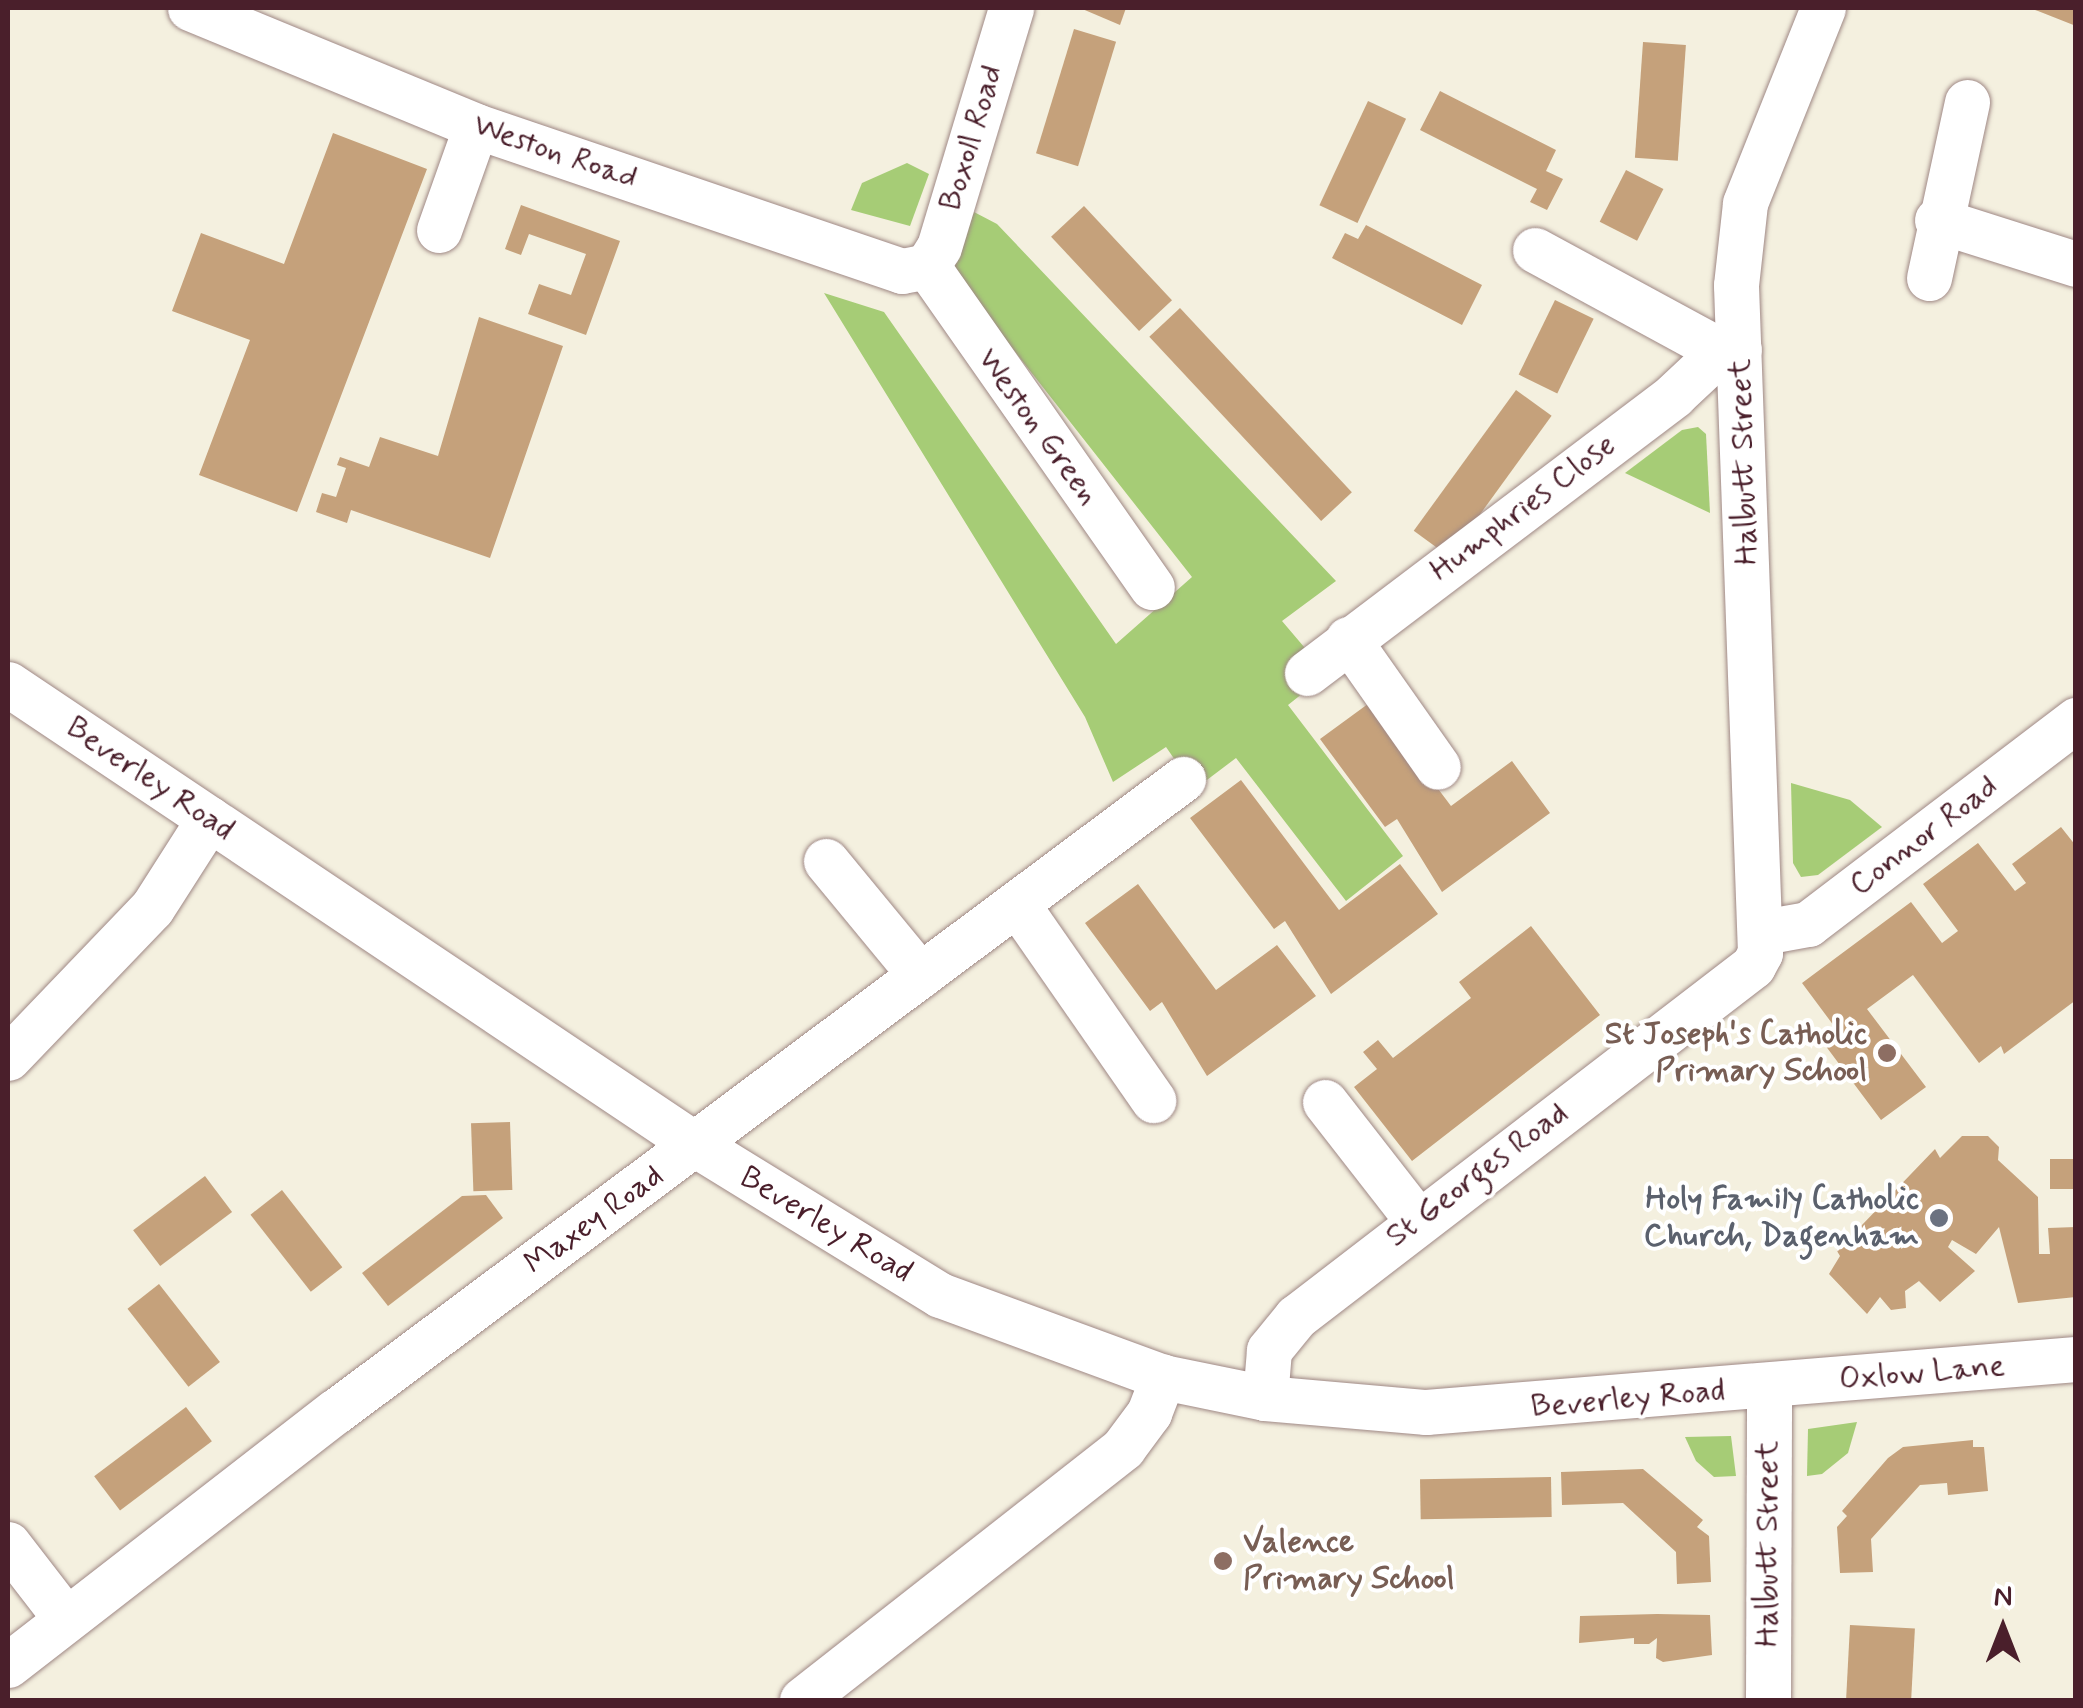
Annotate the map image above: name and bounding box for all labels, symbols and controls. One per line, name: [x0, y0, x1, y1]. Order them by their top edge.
street label: Boxoll Road: [932, 61, 1012, 215]
street label: Weston Road: [470, 107, 640, 197]
street label: Weston Green: [966, 339, 1110, 515]
street label: Halbutt Street: [1721, 358, 1767, 566]
street label: Humphries Close: [1423, 426, 1623, 590]
street label: Beverley Road: [59, 709, 241, 849]
street label: Connor Road: [1842, 767, 2006, 905]
place label: St Joseph's Catholic Primary School: [1599, 1016, 1867, 1091]
marker: St Joseph's Catholic Primary School: [1876, 1042, 1898, 1064]
street label: St Georges Road: [1378, 1094, 1576, 1256]
street label: Maxey Road: [517, 1157, 671, 1283]
street label: Beverley Road: [733, 1159, 919, 1291]
place label: Holy Family Catholic Church, Dagenham: [1641, 1181, 1919, 1256]
marker: Holy Family Catholic Church, Dagenham: [1928, 1207, 1950, 1229]
street label: Oxlow Lane: [1839, 1347, 2005, 1399]
street label: Beverley Road: [1530, 1371, 1726, 1427]
street label: Halbutt Street: [1749, 1441, 1787, 1647]
place label: Valence Primary School: [1243, 1524, 1454, 1599]
marker: Valence Primary School: [1212, 1550, 1234, 1572]
north arrow: [1953, 1578, 2053, 1678]
text: N: [1994, 1579, 2012, 1616]

